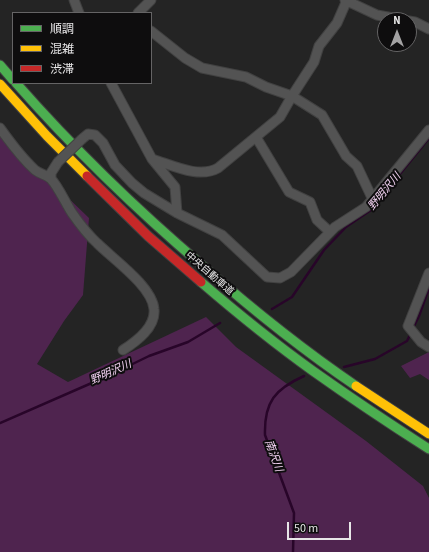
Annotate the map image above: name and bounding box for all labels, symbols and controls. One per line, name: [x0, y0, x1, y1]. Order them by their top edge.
legend: [12, 12, 152, 84]
north arrow: [377, 12, 417, 52]
text: N: [393, 13, 401, 28]
text: 順調: [50, 21, 74, 38]
text: 混雑: [50, 41, 74, 58]
text: 渋滞: [50, 61, 74, 78]
water label: 野明沢川: [366, 171, 404, 213]
street label: 中央自動車道: [182, 250, 236, 298]
water label: 野明沢川: [88, 358, 134, 388]
water label: 南沢川: [261, 438, 285, 474]
scale bar: [289, 514, 353, 540]
text: 50 m: [294, 520, 318, 537]

